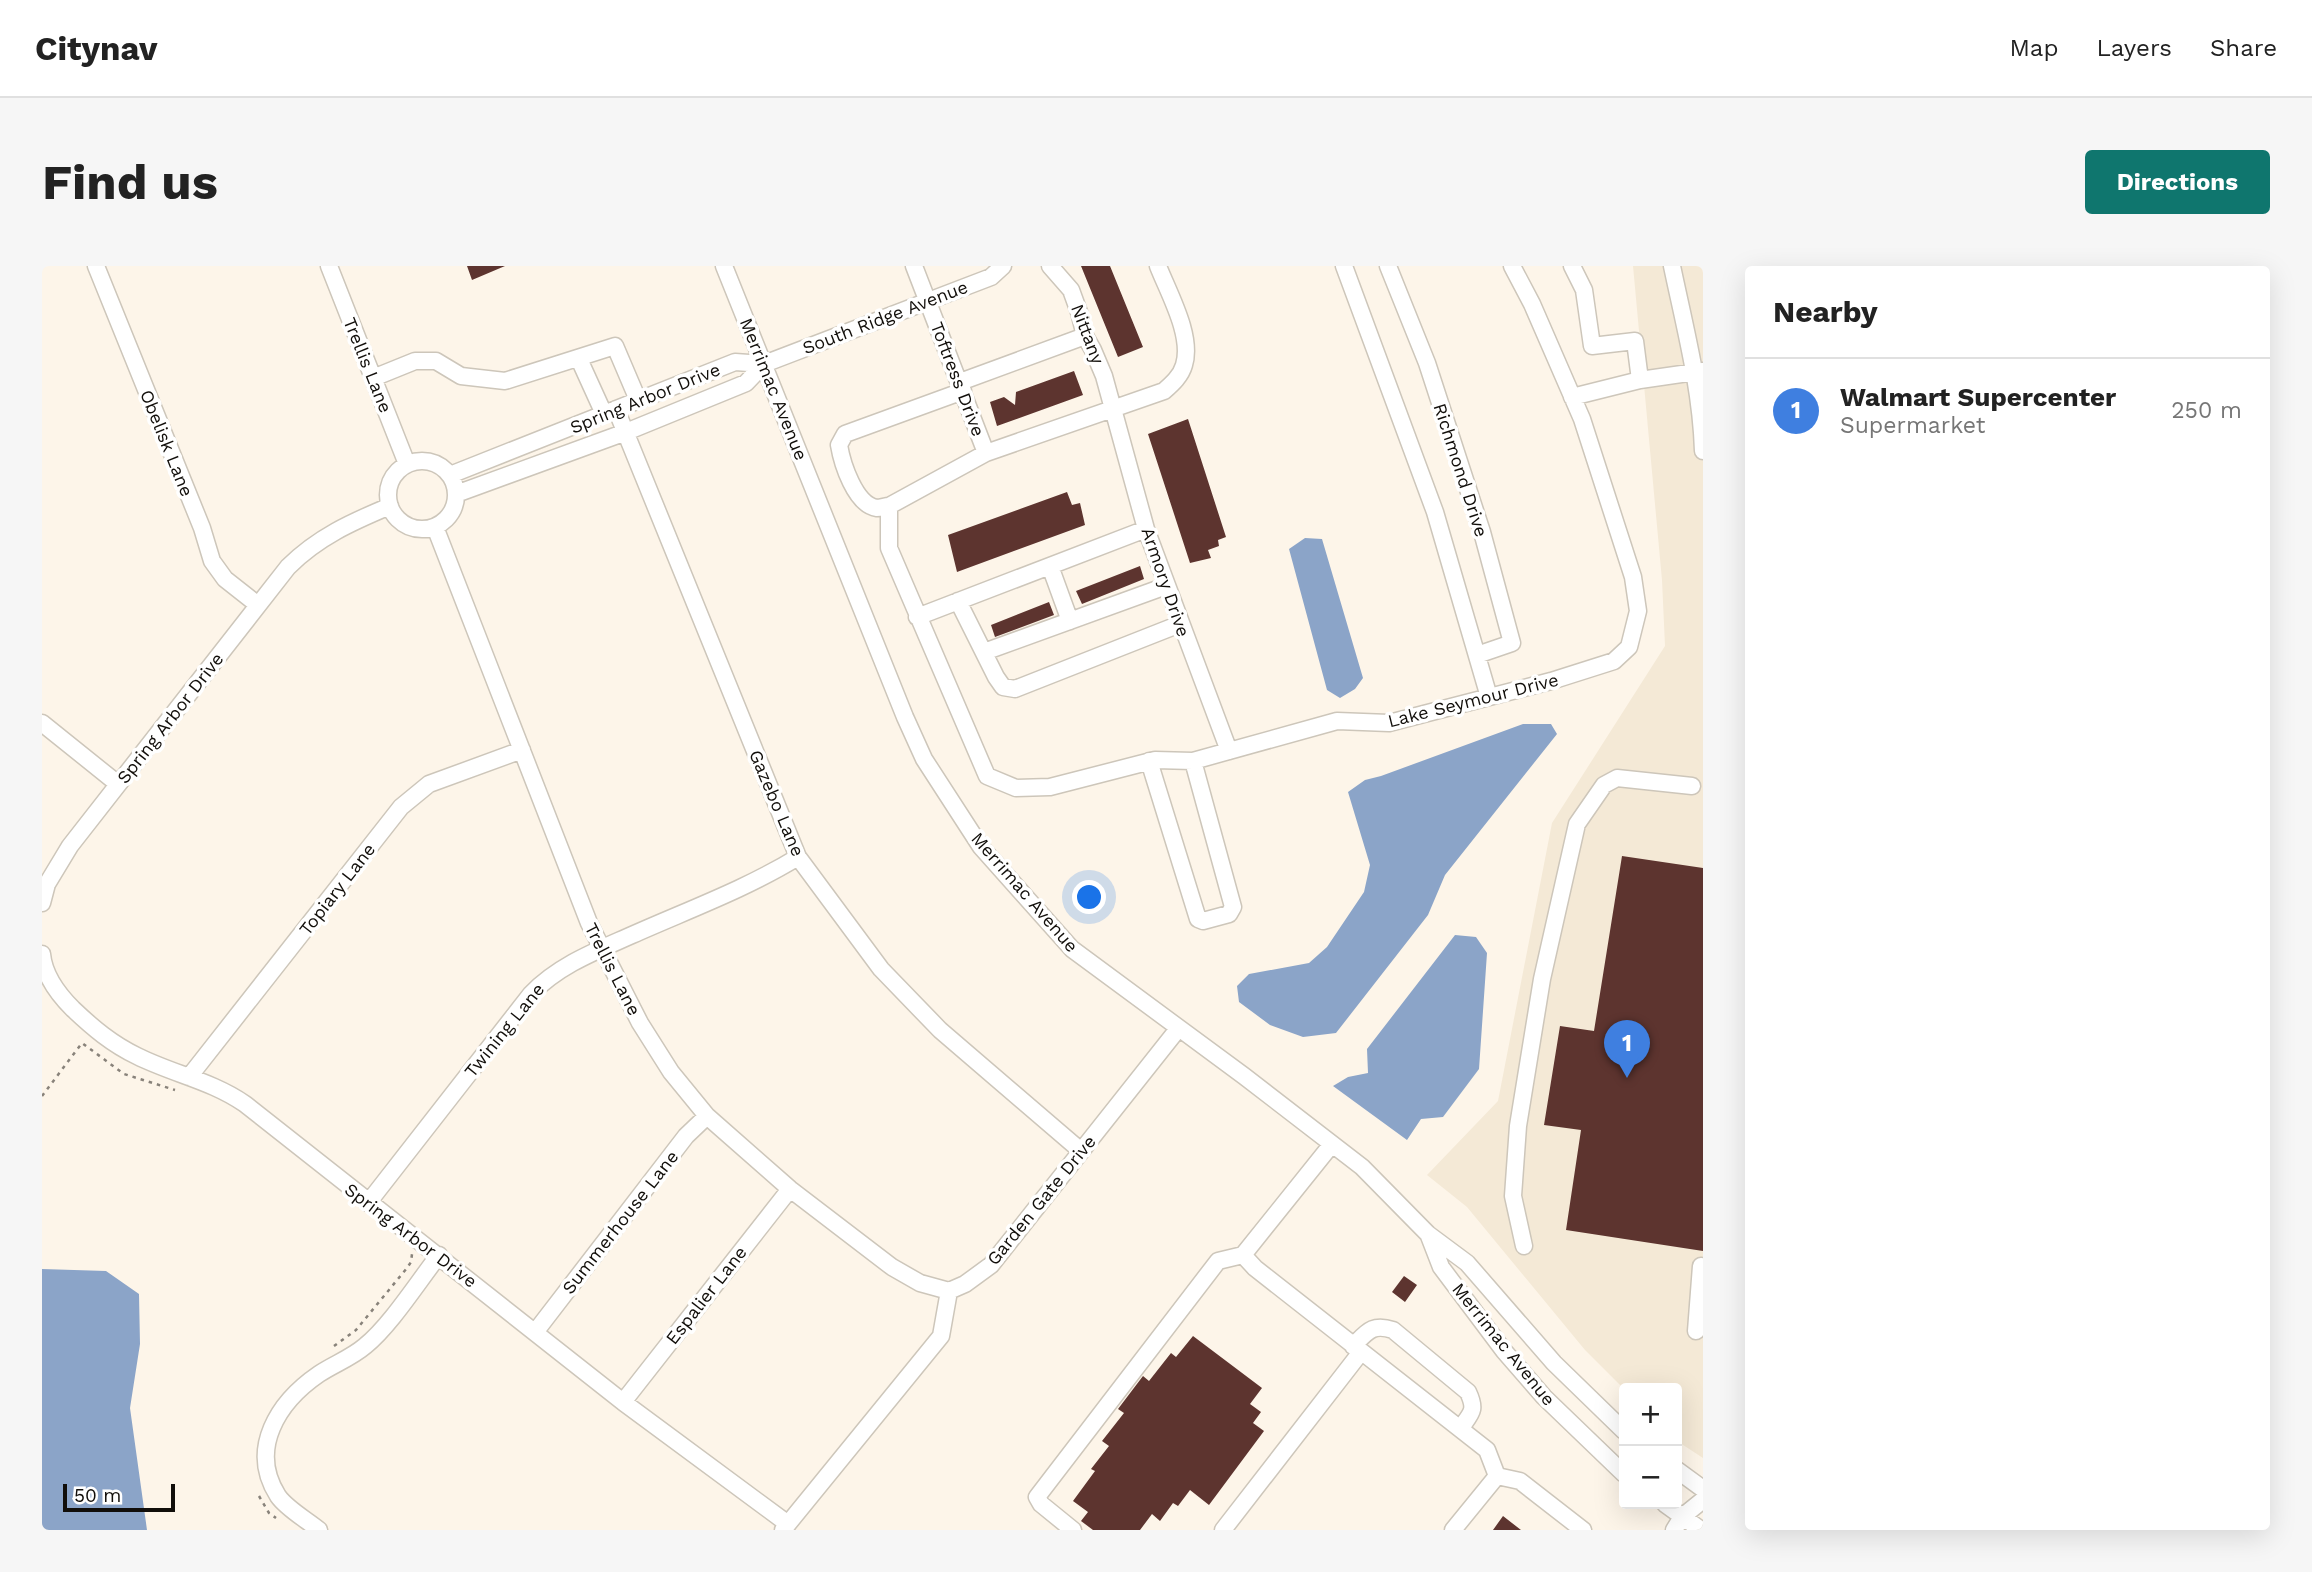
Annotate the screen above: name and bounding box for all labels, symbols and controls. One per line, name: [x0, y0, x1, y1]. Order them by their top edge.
text: Citynav: [35, 29, 157, 68]
text: Map: [2010, 34, 2058, 62]
text: Layers: [2096, 34, 2172, 62]
text: Share: [2210, 34, 2277, 62]
button: Directions: [2085, 150, 2270, 214]
text: Find us: [42, 153, 218, 211]
street label: South Ridge Avenue: [799, 276, 971, 358]
text: Nearby: [1773, 294, 1878, 329]
street label: Nittany: [1067, 301, 1109, 368]
street label: Trellis Lane: [339, 314, 397, 416]
street label: Merrimac Avenue: [736, 315, 812, 463]
street label: Toftress Drive: [927, 319, 989, 439]
street label: Spring Arbor Drive: [567, 358, 723, 438]
text: Walmart Supercenter: [1840, 382, 2116, 412]
street label: Obelisk Lane: [136, 387, 198, 499]
text: 1: [1791, 397, 1801, 424]
text: 250 m: [2171, 397, 2242, 424]
street label: Richmond Drive: [1430, 401, 1492, 539]
text: Supermarket: [1840, 412, 1985, 439]
street label: Armory Drive: [1137, 525, 1195, 639]
street label: Spring Arbor Drive: [112, 648, 228, 788]
street label: Lake Seymour Drive: [1386, 669, 1560, 731]
street label: Gazebo Lane: [745, 747, 809, 859]
street label: Merrimac Avenue: [967, 828, 1083, 956]
street label: Topiary Lane: [295, 839, 379, 939]
your location: [1072, 880, 1106, 914]
street label: Trellis Lane: [581, 919, 645, 1019]
street label: Twining Lane: [460, 979, 548, 1081]
pin: 1: [1604, 1020, 1650, 1078]
street label: Garden Gate Drive: [982, 1131, 1100, 1269]
street label: Summerhouse Lane: [558, 1146, 682, 1298]
street label: Spring Arbor Drive: [341, 1178, 481, 1292]
street label: Espalier Lane: [661, 1242, 751, 1348]
street label: Merrimac Avenue: [1448, 1278, 1560, 1410]
map controls: [1619, 1383, 1682, 1509]
button: +: [1619, 1383, 1682, 1446]
button: −: [1619, 1446, 1682, 1509]
scale bar: [63, 1481, 175, 1513]
text: 50 m: [74, 1484, 121, 1507]

